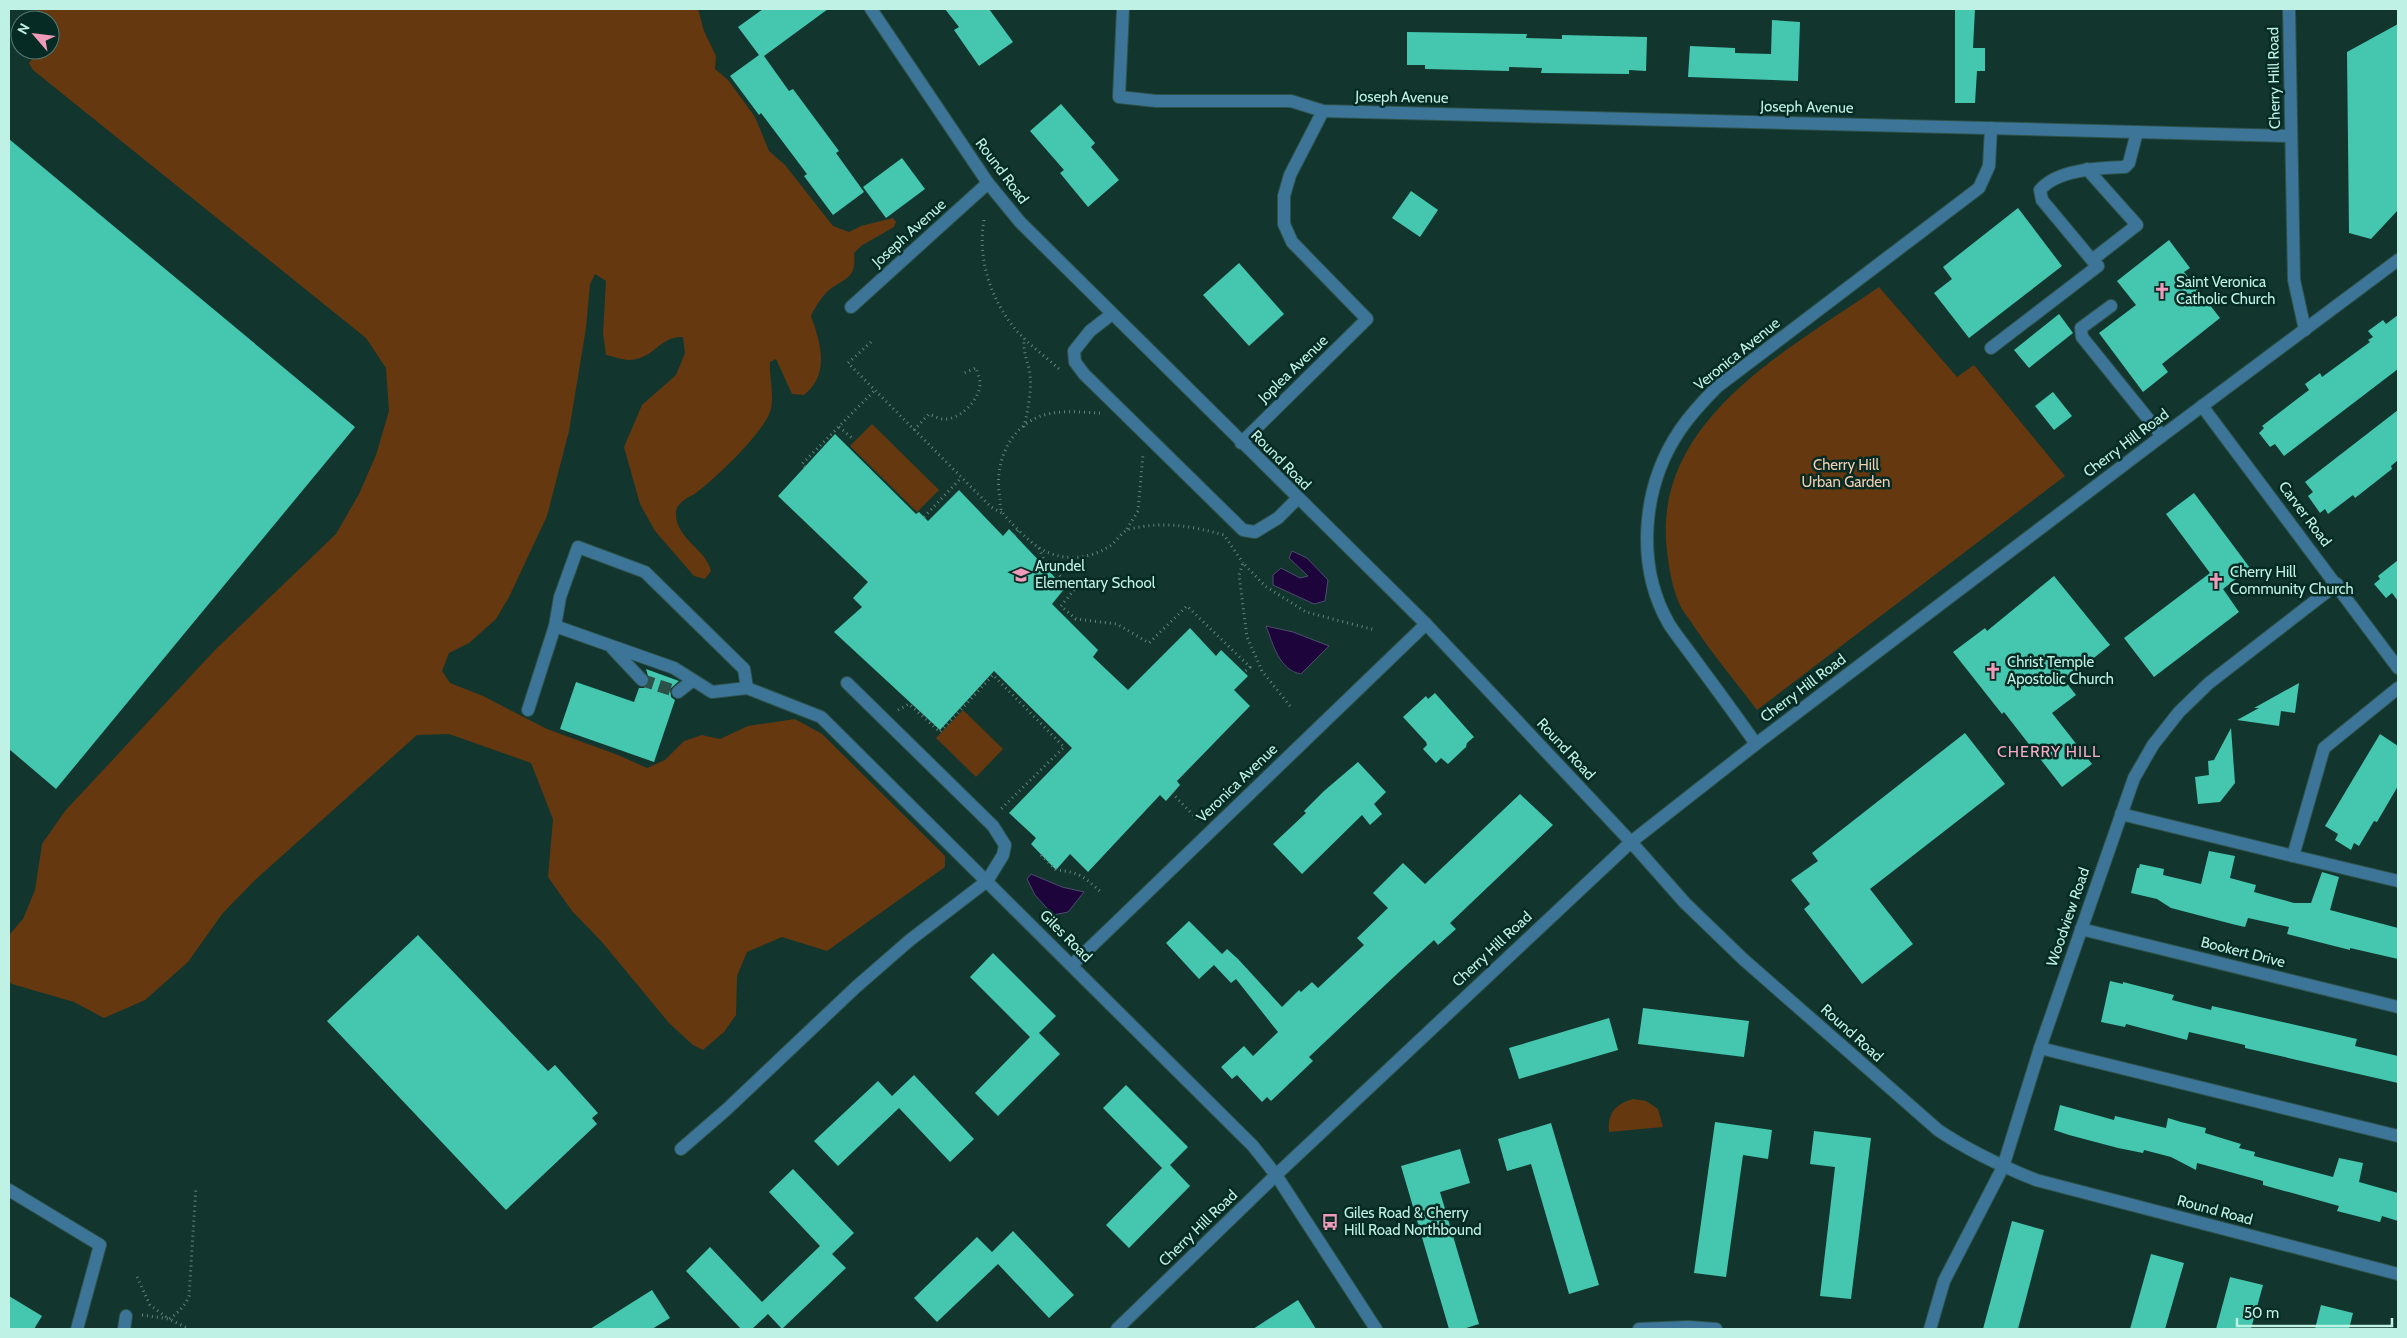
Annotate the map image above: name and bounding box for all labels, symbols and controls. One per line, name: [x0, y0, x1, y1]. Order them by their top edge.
north arrow: [10, 10, 60, 60]
text: N: [13, 20, 34, 37]
street label: Cherry Hill Road: [2264, 27, 2284, 129]
street label: Joseph Avenue: [1354, 87, 1449, 107]
street label: Joseph Avenue: [1759, 97, 1854, 117]
street label: Round Road: [971, 135, 1033, 207]
street label: Joseph Avenue: [868, 195, 950, 272]
place label: Saint Veronica Catholic Church: [2176, 273, 2275, 308]
church icon: Saint Veronica Catholic Church: [2152, 281, 2172, 301]
street label: Veronica Avenue: [1690, 314, 1784, 394]
street label: Joplea Avenue: [1254, 331, 1332, 407]
street label: Cherry Hill Road: [2080, 405, 2172, 481]
street label: Round Road: [1247, 426, 1315, 494]
park label: Cherry Hill Urban Garden: [1802, 456, 1890, 491]
street label: Carver Road: [2275, 478, 2335, 550]
place label: Arundel Elementary School: [1035, 557, 1156, 592]
place label: Cherry Hill Community Church: [2230, 563, 2354, 598]
school or university icon: Arundel Elementary School: [1011, 565, 1031, 585]
church icon: Cherry Hill Community Church: [2206, 571, 2226, 591]
street label: Cherry Hill Road: [1757, 650, 1849, 726]
place label: Christ Temple Apostolic Church: [2007, 653, 2114, 688]
church icon: Christ Temple Apostolic Church: [1983, 661, 2003, 681]
street label: Round Road: [1533, 715, 1599, 783]
street label: Veronica Avenue: [1193, 740, 1281, 826]
district label: CHERRY HILL: [1997, 742, 2101, 761]
street label: Woodview Road: [2043, 865, 2093, 969]
street label: Giles Road: [1036, 906, 1096, 966]
street label: Cherry Hill Road: [1449, 908, 1535, 990]
street label: Bookert Drive: [2199, 933, 2287, 971]
street label: Round Road: [1817, 1000, 1887, 1066]
street label: Cherry Hill Road: [1155, 1186, 1241, 1270]
street label: Round Road: [2175, 1191, 2255, 1229]
place label: Giles Road & Cherry Hill Road Northbound: [1344, 1204, 1482, 1239]
bus stop icon: Giles Road & Cherry Hill Road Northbound: [1320, 1212, 1340, 1232]
scale bar: [2237, 1296, 2392, 1328]
text: 50 m: [2244, 1304, 2279, 1322]

